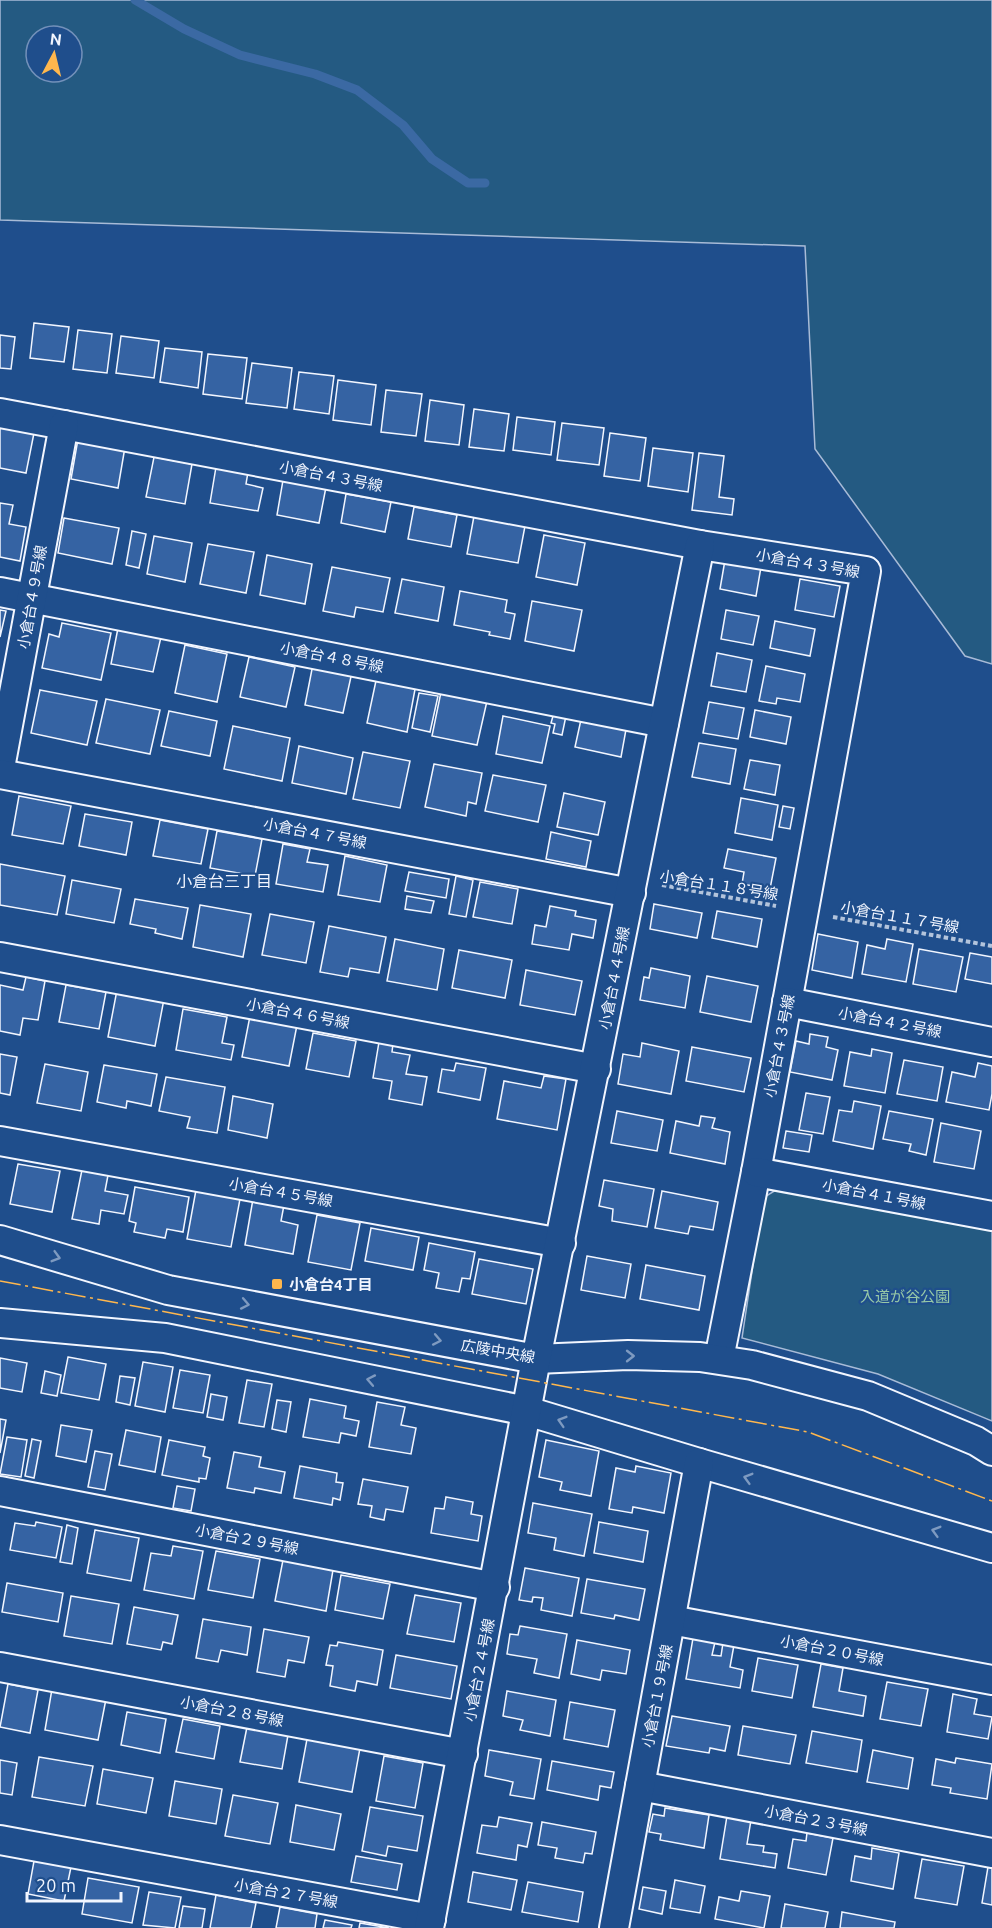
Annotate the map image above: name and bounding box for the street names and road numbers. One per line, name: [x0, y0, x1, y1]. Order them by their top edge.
street label: 小倉台４３号線: [278, 458, 384, 494]
street label: 小倉台４９号線: [15, 544, 49, 650]
street label: 小倉台４３号線: [755, 546, 861, 580]
street label: 小倉台４８号線: [279, 639, 385, 675]
street label: 小倉台４７号線: [262, 815, 368, 851]
street label: 小倉台１１８号線: [658, 867, 780, 903]
street label: 小倉台１１７号線: [839, 898, 961, 936]
street label: 小倉台４４号線: [596, 925, 632, 1031]
street label: 小倉台４３号線: [761, 993, 797, 1099]
street label: 小倉台４６号線: [245, 995, 351, 1031]
street label: 小倉台４２号線: [837, 1004, 943, 1040]
street label: 小倉台４５号線: [228, 1175, 334, 1209]
street label: 小倉台４１号線: [821, 1176, 927, 1212]
street label: 広陵中央線: [460, 1336, 536, 1366]
street label: 小倉台２９号線: [194, 1521, 300, 1557]
street label: 小倉台２４号線: [461, 1617, 497, 1723]
street label: 小倉台２０号線: [779, 1632, 885, 1668]
street label: 小倉台１９号線: [639, 1643, 675, 1749]
street label: 小倉台２８号線: [179, 1693, 285, 1729]
street label: 小倉台２３号線: [763, 1802, 869, 1838]
street label: 小倉台２７号線: [233, 1876, 339, 1910]

